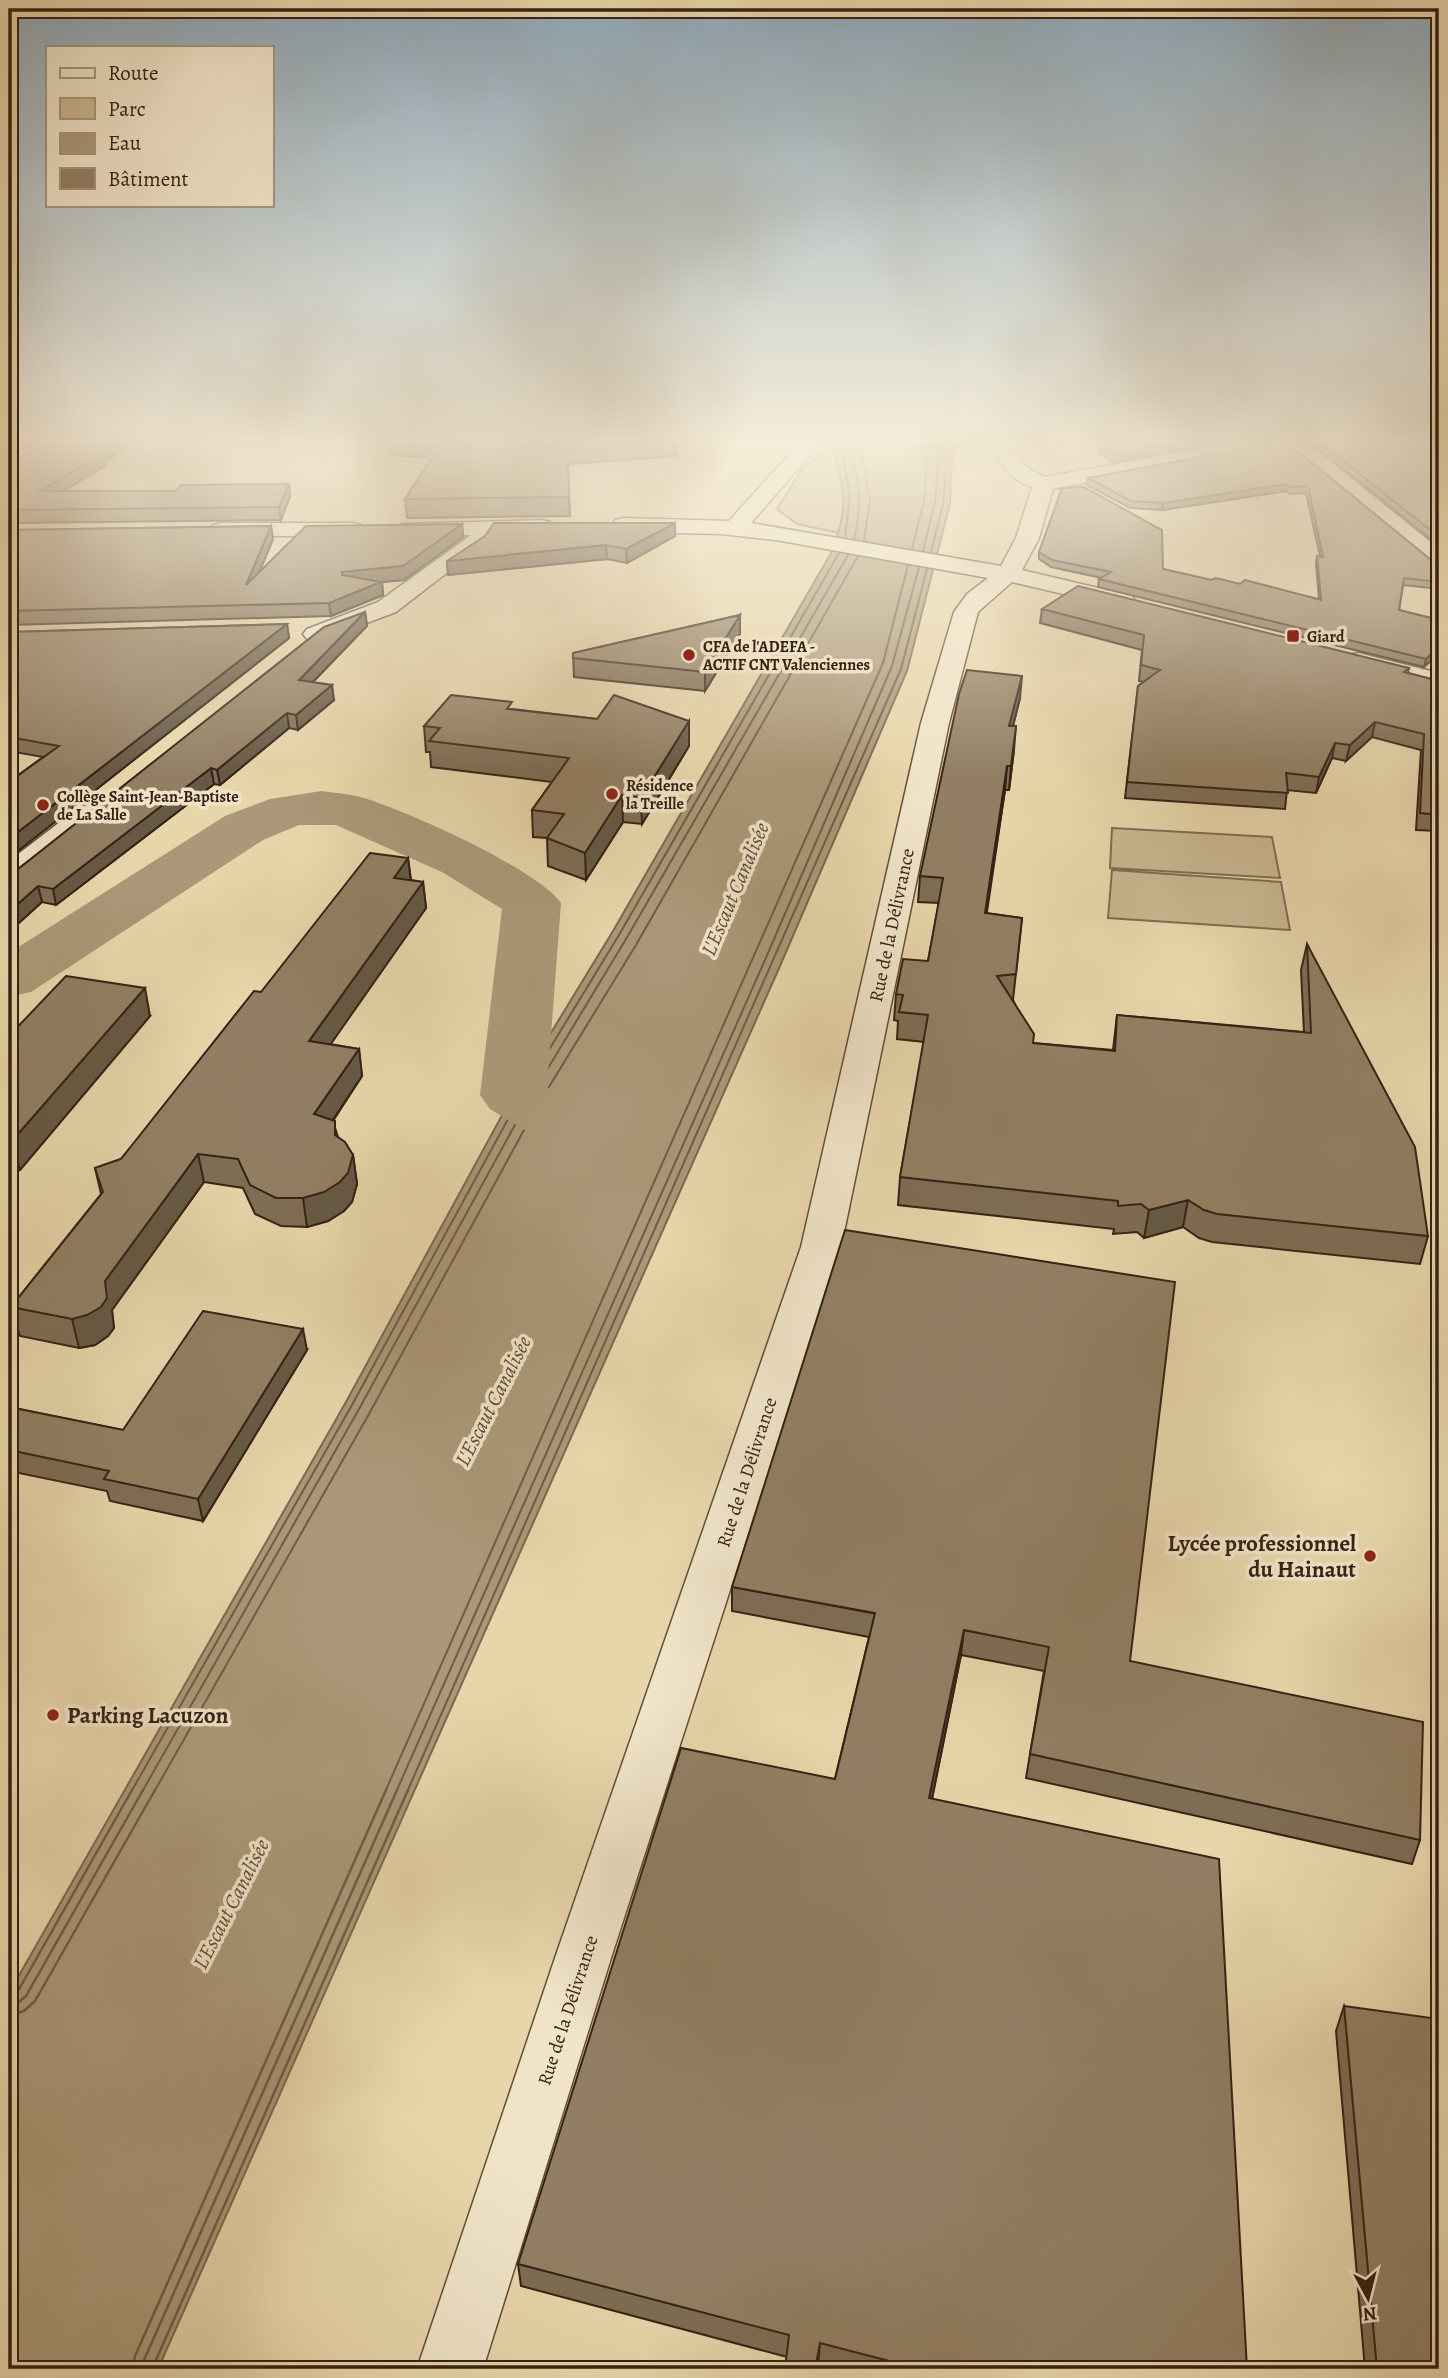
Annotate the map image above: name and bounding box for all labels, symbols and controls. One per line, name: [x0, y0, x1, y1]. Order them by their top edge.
legend: [46, 46, 273, 206]
text: Route: [108, 59, 158, 87]
text: Parc: [108, 95, 146, 123]
text: Eau: [108, 129, 142, 157]
text: Bâtiment: [108, 165, 189, 193]
place label: Giard: [1307, 626, 1345, 648]
marker: Giard: [1285, 628, 1301, 644]
place label: CFA de l'ADEFA - ACTIF CNT Valenciennes: [702, 636, 870, 676]
marker: CFA de l'ADEFA - ACTIF CNT Valenciennes: [681, 647, 697, 663]
place label: Résidence la Treille: [626, 775, 693, 815]
place label: Collège Saint-Jean-Baptiste de La Salle: [57, 786, 239, 826]
marker: Résidence la Treille: [604, 786, 620, 802]
marker: Collège Saint-Jean-Baptiste de La Salle: [35, 797, 51, 813]
water label: L'Escaut Canalisée: [694, 818, 776, 960]
street label: Rue de la Délivrance: [863, 846, 921, 1004]
water label: L'Escaut Canalisée: [448, 1331, 538, 1471]
street label: Rue de la Délivrance: [710, 1394, 783, 1551]
place label: Lycée professionnel du Hainaut: [1168, 1528, 1356, 1585]
marker: Lycée professionnel du Hainaut: [1362, 1548, 1378, 1564]
place label: Parking Lacuzon: [67, 1700, 229, 1731]
marker: Parking Lacuzon: [45, 1707, 61, 1723]
water label: L'Escaut Canalisée: [186, 1834, 276, 1974]
street label: Rue de la Délivrance: [531, 1932, 604, 2089]
north arrow: [1332, 2262, 1402, 2332]
text: N: [1361, 2300, 1378, 2328]

